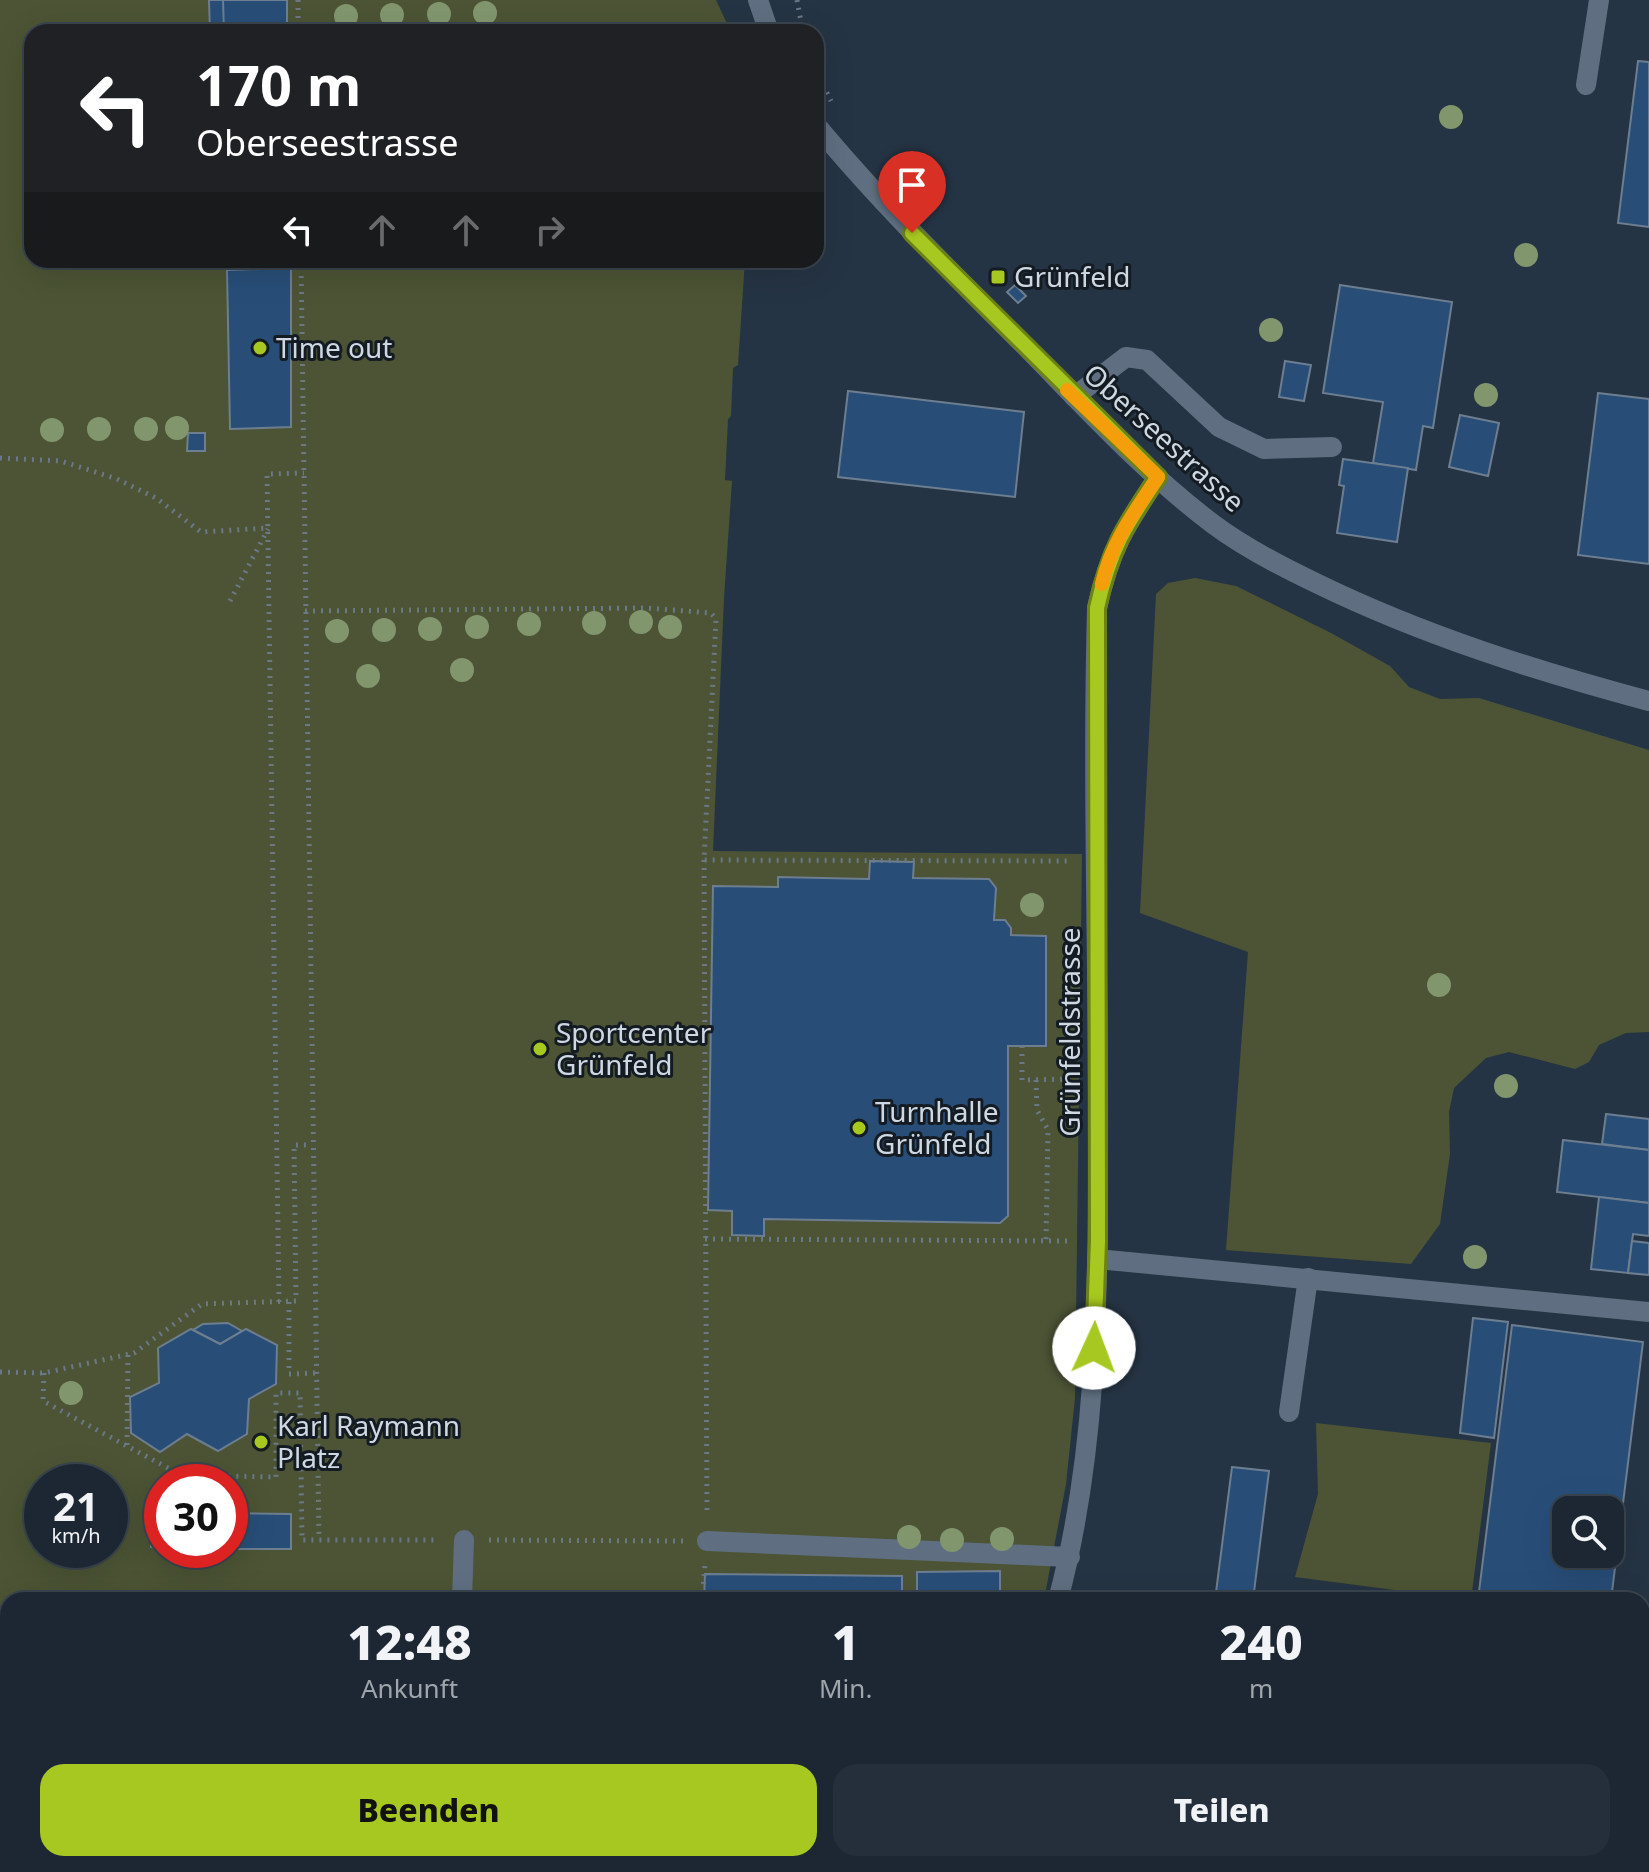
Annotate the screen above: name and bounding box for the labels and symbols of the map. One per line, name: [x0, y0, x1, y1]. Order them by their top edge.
pin: [878, 151, 946, 233]
place label: Grünfeld: [1014, 257, 1130, 295]
marker: Grünfeld: [989, 268, 1007, 286]
place label: Time out: [276, 328, 392, 366]
marker: Time out: [251, 339, 269, 357]
street label: Oberseestrasse: [1076, 355, 1253, 520]
street label: Grünfeldstrasse: [1050, 927, 1088, 1137]
place label: Sportcenter Grünfeld: [556, 1013, 712, 1083]
marker: Sportcenter Grünfeld: [531, 1040, 549, 1058]
place label: Turnhalle Grünfeld: [875, 1092, 999, 1162]
marker: Turnhalle Grünfeld: [850, 1119, 868, 1137]
position arrow: [1052, 1306, 1136, 1390]
place label: Karl Raymann Platz: [277, 1406, 460, 1476]
marker: Karl Raymann Platz: [252, 1433, 270, 1451]
speed limit sign: 30: [144, 1464, 248, 1568]

